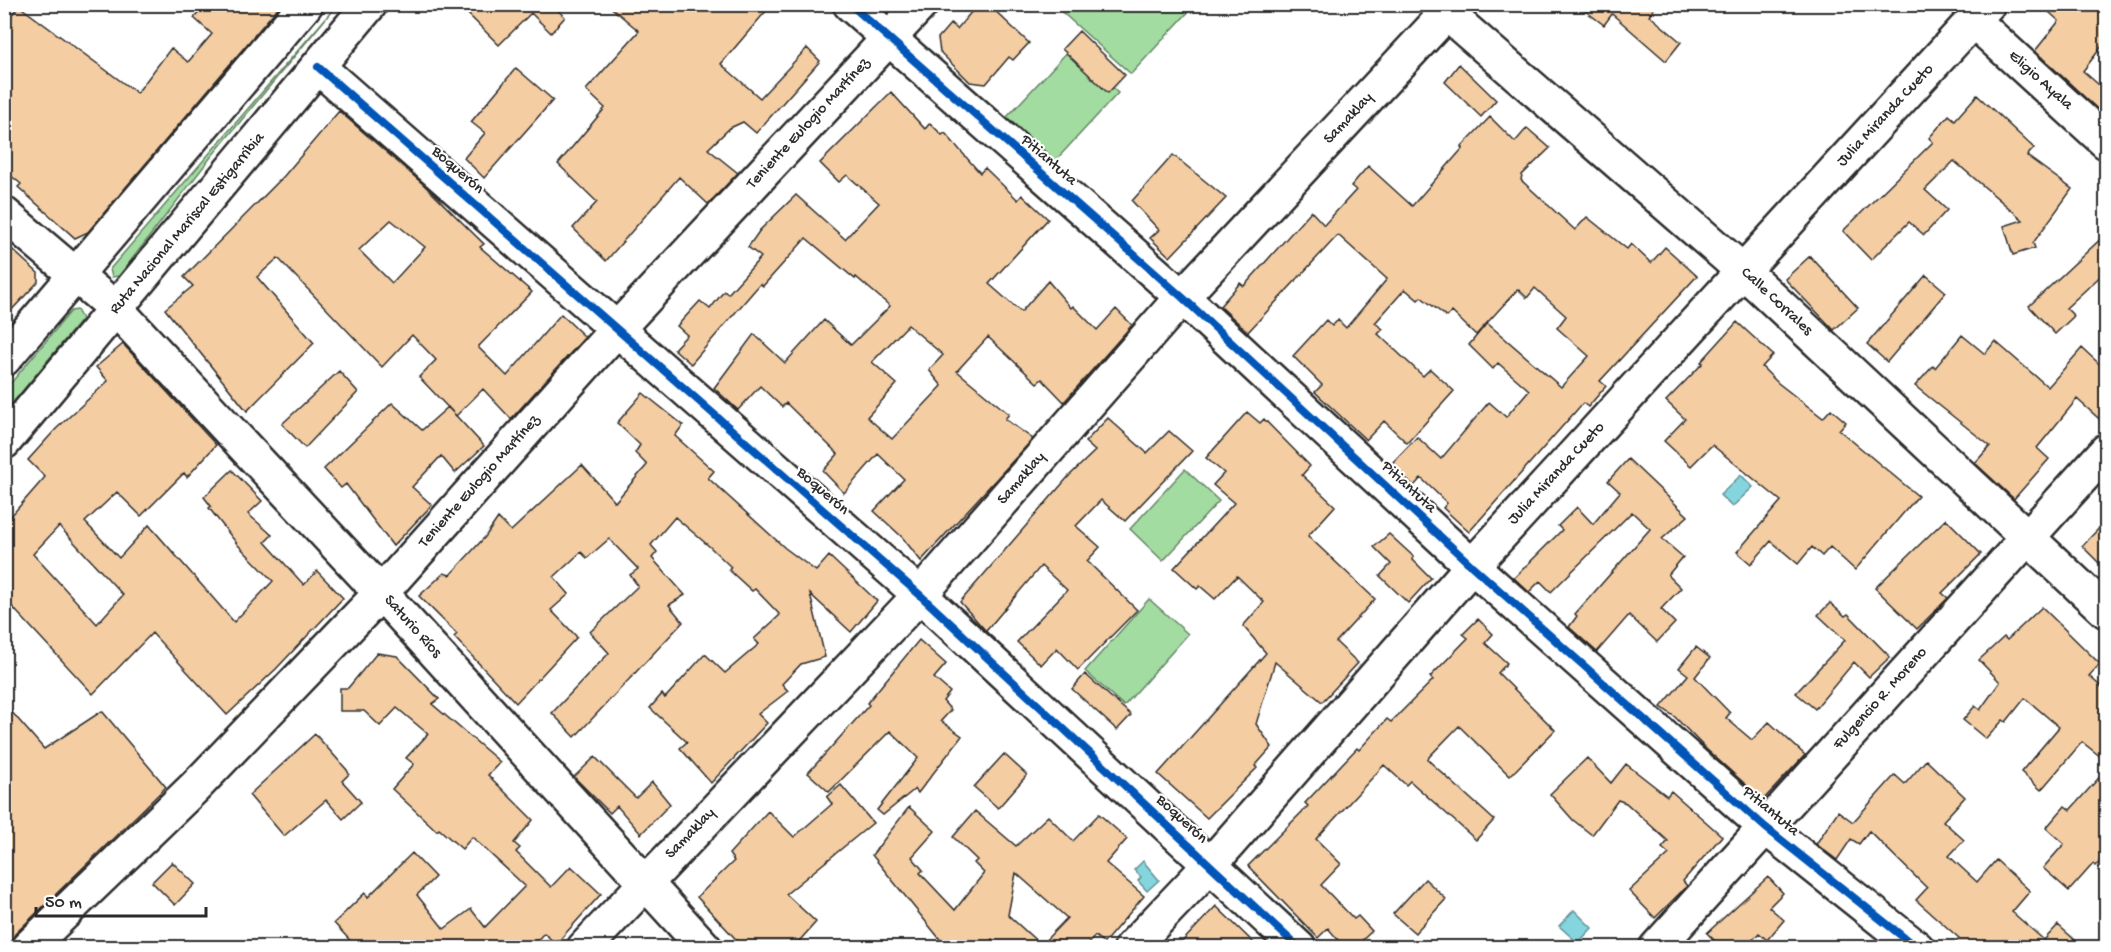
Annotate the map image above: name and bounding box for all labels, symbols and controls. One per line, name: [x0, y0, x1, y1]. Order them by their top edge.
street label: Eligio Ayala: [2004, 47, 2077, 116]
street label: Teniente Eulogio Martínez: [743, 54, 875, 194]
street label: Julia Miranda Cueto: [1833, 61, 1939, 171]
street label: Samaklay: [1320, 89, 1378, 149]
street label: Ruta Nacional Mariscal Estigarribia: [106, 128, 270, 319]
street label: Pitiantuta: [1015, 131, 1081, 191]
street label: Boquerón: [426, 142, 487, 199]
street label: Calle Corrales: [1736, 264, 1817, 341]
street label: Teniente Eulogio Martínez: [415, 411, 545, 553]
street label: Julia Miranda Cueto: [1504, 419, 1610, 529]
street label: Samaklay: [994, 449, 1050, 509]
street label: Pitiantuta: [1376, 457, 1440, 519]
street label: Boquerón: [791, 463, 852, 520]
street label: Saturio Ríos: [379, 592, 446, 663]
street label: Fulgencio R. Moreno: [1829, 644, 1932, 755]
street label: Pitiantuta: [1737, 782, 1803, 842]
street label: Boquerón: [1151, 791, 1211, 849]
street label: Samaklay: [662, 804, 720, 864]
scale bar: [36, 880, 206, 918]
text: 50 m: [45, 893, 82, 914]

